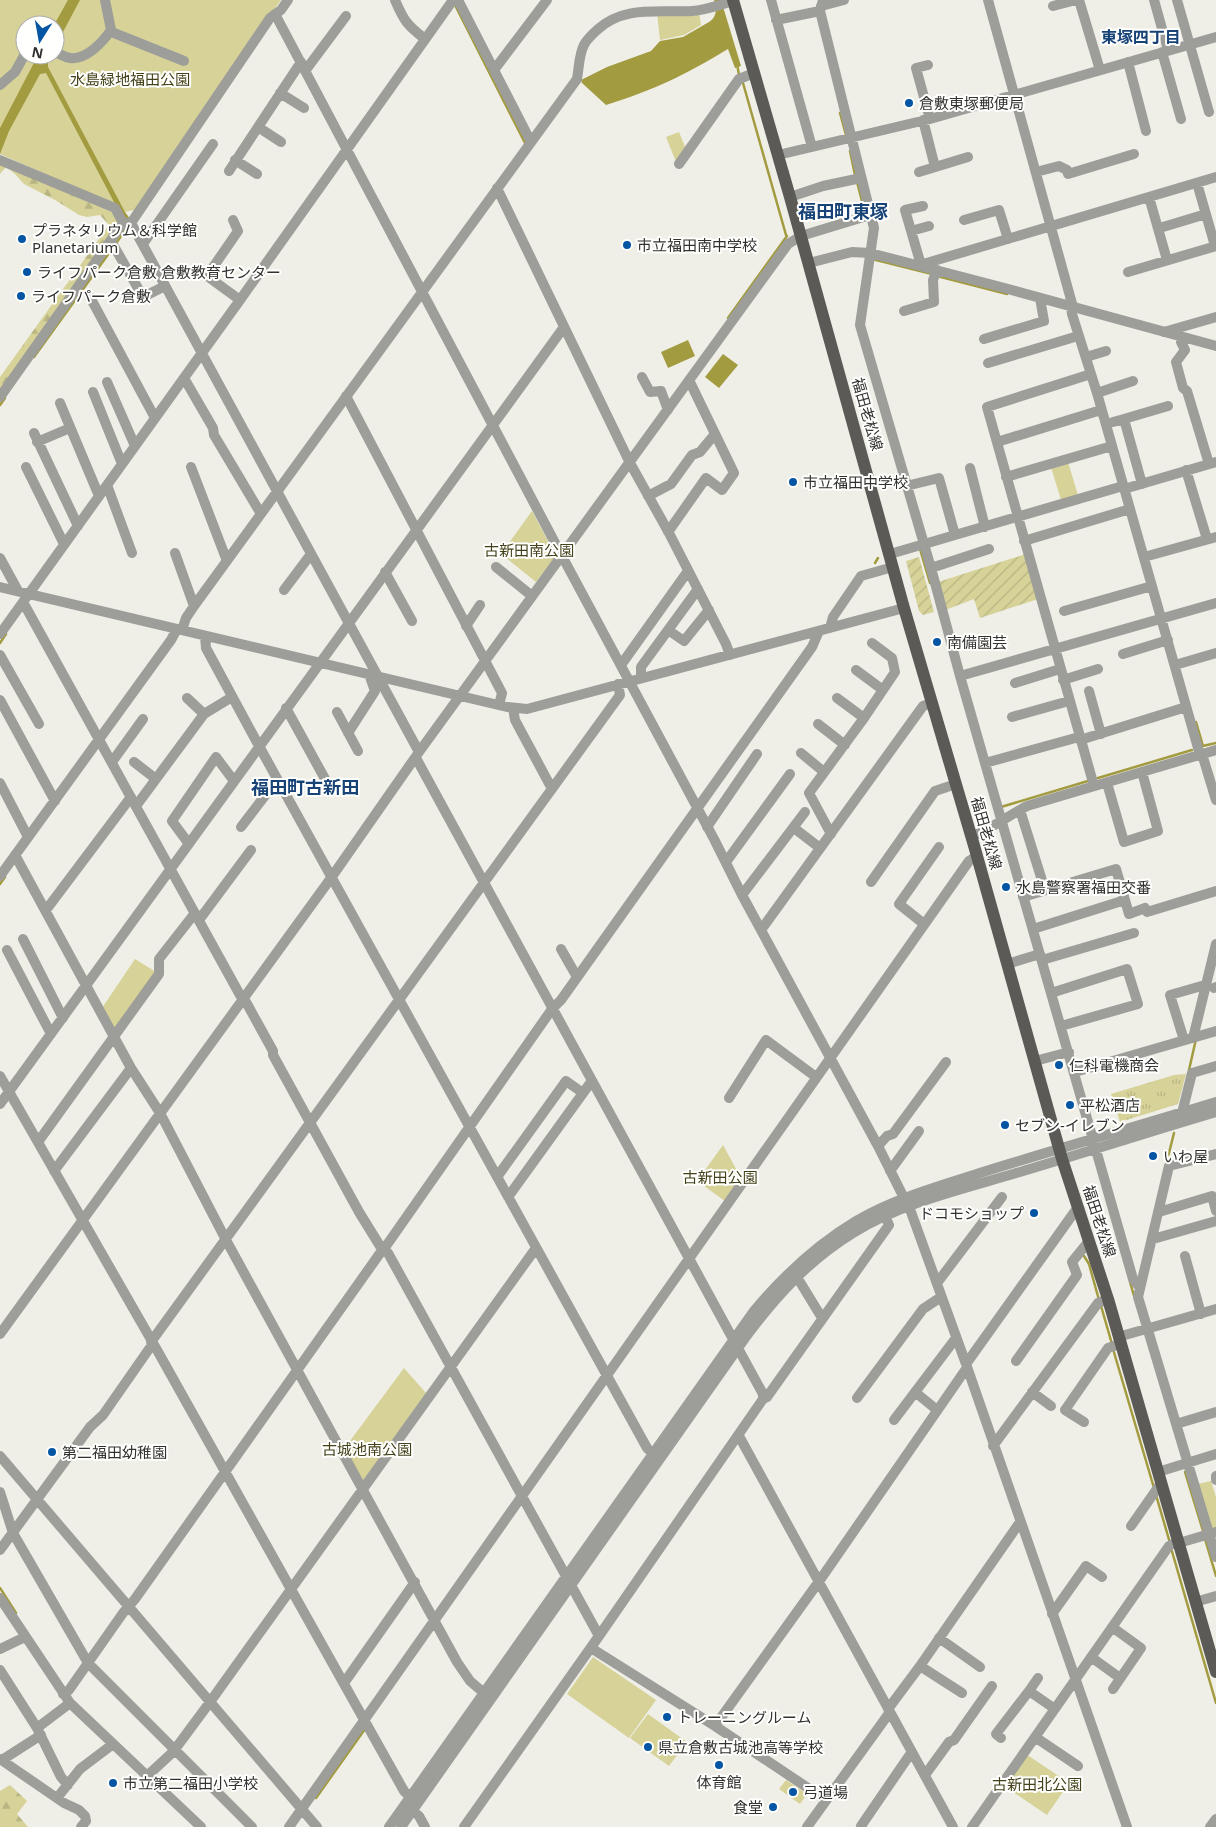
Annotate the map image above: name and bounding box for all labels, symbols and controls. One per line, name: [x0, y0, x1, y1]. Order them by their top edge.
north arrow: [15, 15, 65, 65]
district label: 東塚四丁目: [1101, 26, 1181, 48]
text: N: [30, 43, 45, 64]
park label: 水島緑地福田公園: [70, 69, 190, 89]
place label: 倉敷東塚郵便局: [919, 93, 1024, 113]
marker: 倉敷東塚郵便局: [903, 97, 915, 109]
district label: 福田町東塚: [798, 199, 888, 223]
place label: プラネタリウム＆科学館 Planetarium: [32, 220, 197, 257]
marker: プラネタリウム＆科学館 Planetarium: [16, 233, 28, 245]
place label: 市立福田南中学校: [637, 235, 757, 255]
marker: 市立福田南中学校: [621, 239, 633, 251]
place label: ライフパーク倉敷 倉敷教育センター: [37, 262, 281, 282]
marker: ライフパーク倉敷 倉敷教育センター: [21, 266, 33, 278]
place label: ライフパーク倉敷: [31, 286, 151, 306]
marker: ライフパーク倉敷: [15, 290, 27, 302]
street label: 福田老松線: [848, 375, 888, 453]
place label: 市立福田中学校: [803, 472, 908, 492]
marker: 市立福田中学校: [787, 476, 799, 488]
park label: 古新田南公園: [484, 540, 574, 560]
place label: 南備園芸: [947, 632, 1007, 652]
marker: 南備園芸: [931, 636, 943, 648]
district label: 福田町古新田: [251, 775, 359, 799]
street label: 福田老松線: [967, 794, 1007, 872]
place label: 水島警察署福田交番: [1016, 877, 1151, 897]
marker: 水島警察署福田交番: [1000, 881, 1012, 893]
place label: 仁科電機商会: [1069, 1055, 1159, 1075]
marker: 仁科電機商会: [1053, 1059, 1065, 1071]
place label: 平松酒店: [1080, 1095, 1140, 1115]
marker: 平松酒店: [1064, 1099, 1076, 1111]
place label: セブン-イレブン: [1015, 1115, 1125, 1135]
marker: セブン-イレブン: [999, 1119, 1011, 1131]
place label: いわ屋: [1163, 1146, 1208, 1166]
marker: いわ屋: [1147, 1150, 1159, 1162]
park label: 古新田公園: [682, 1167, 758, 1187]
street label: 福田老松線: [1079, 1182, 1121, 1260]
place label: ドコモショップ: [919, 1203, 1024, 1223]
marker: ドコモショップ: [1028, 1207, 1040, 1219]
park label: 古城池南公園: [322, 1439, 412, 1459]
place label: 第二福田幼稚園: [62, 1442, 167, 1462]
marker: 第二福田幼稚園: [46, 1446, 58, 1458]
place label: トレーニングルーム: [677, 1707, 812, 1727]
marker: トレーニングルーム: [661, 1711, 673, 1723]
place label: 県立倉敷古城池高等学校: [658, 1737, 823, 1757]
marker: 県立倉敷古城池高等学校: [642, 1741, 654, 1753]
marker: 体育館: [713, 1759, 725, 1771]
place label: 体育館: [696, 1772, 742, 1792]
place label: 市立第二福田小学校: [123, 1773, 258, 1793]
park label: 古新田北公園: [992, 1774, 1082, 1794]
marker: 市立第二福田小学校: [107, 1777, 119, 1789]
place label: 弓道場: [803, 1782, 848, 1802]
marker: 弓道場: [787, 1786, 799, 1798]
place label: 食堂: [733, 1797, 763, 1817]
marker: 食堂: [767, 1801, 779, 1813]

